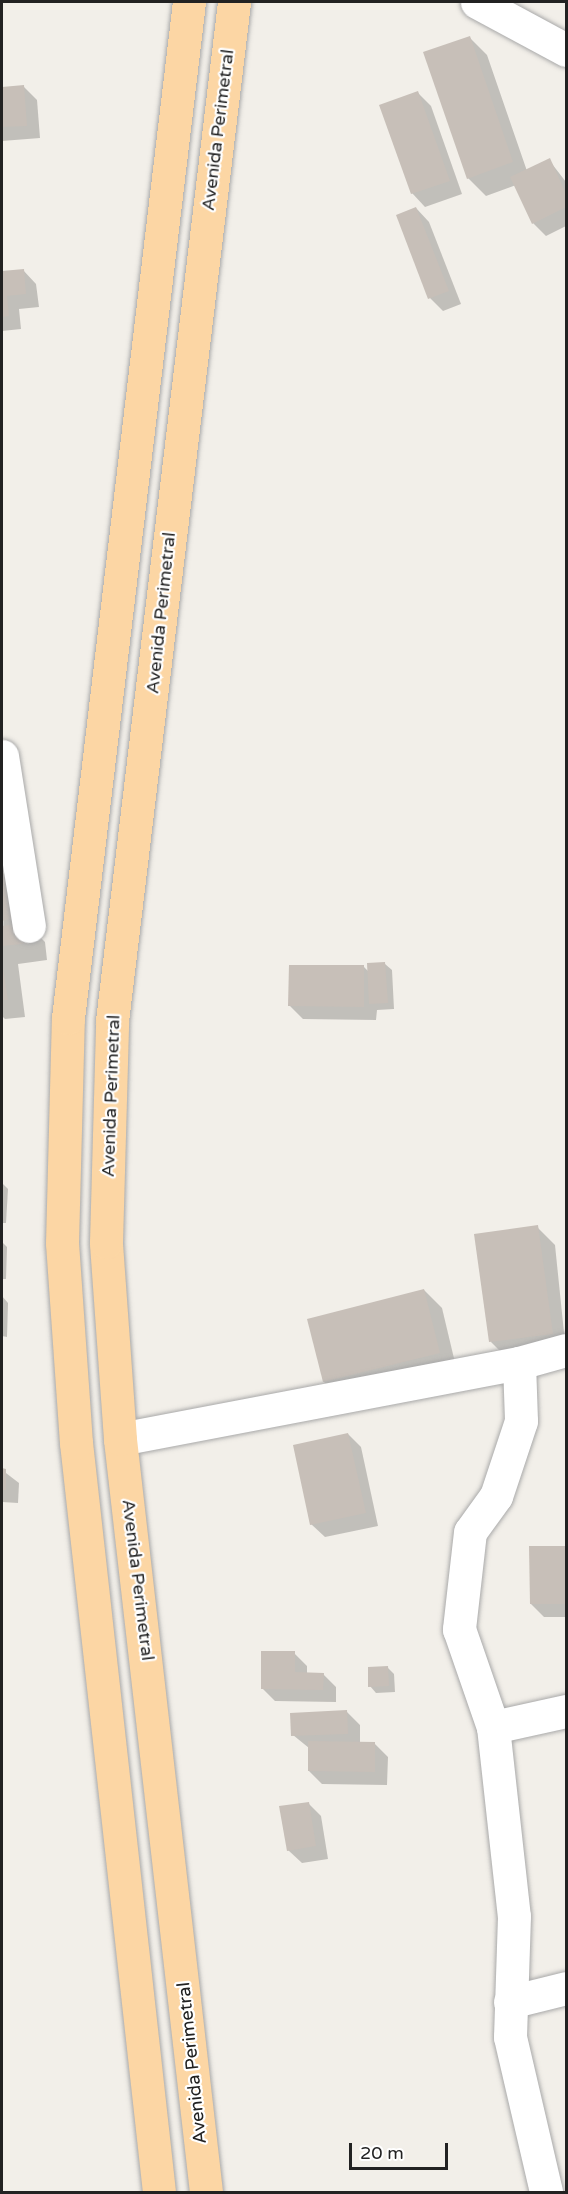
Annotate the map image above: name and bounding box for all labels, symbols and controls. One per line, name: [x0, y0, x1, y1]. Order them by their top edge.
street label: Avenida Perimetral: [197, 48, 239, 212]
street label: Avenida Perimetral: [142, 531, 180, 695]
street label: Avenida Perimetral: [97, 1014, 125, 1178]
street label: Avenida Perimetral: [117, 1498, 159, 1662]
street label: Avenida Perimetral: [173, 1981, 211, 2145]
scale bar: [352, 2131, 451, 2169]
text: 20 m: [360, 2142, 404, 2164]

